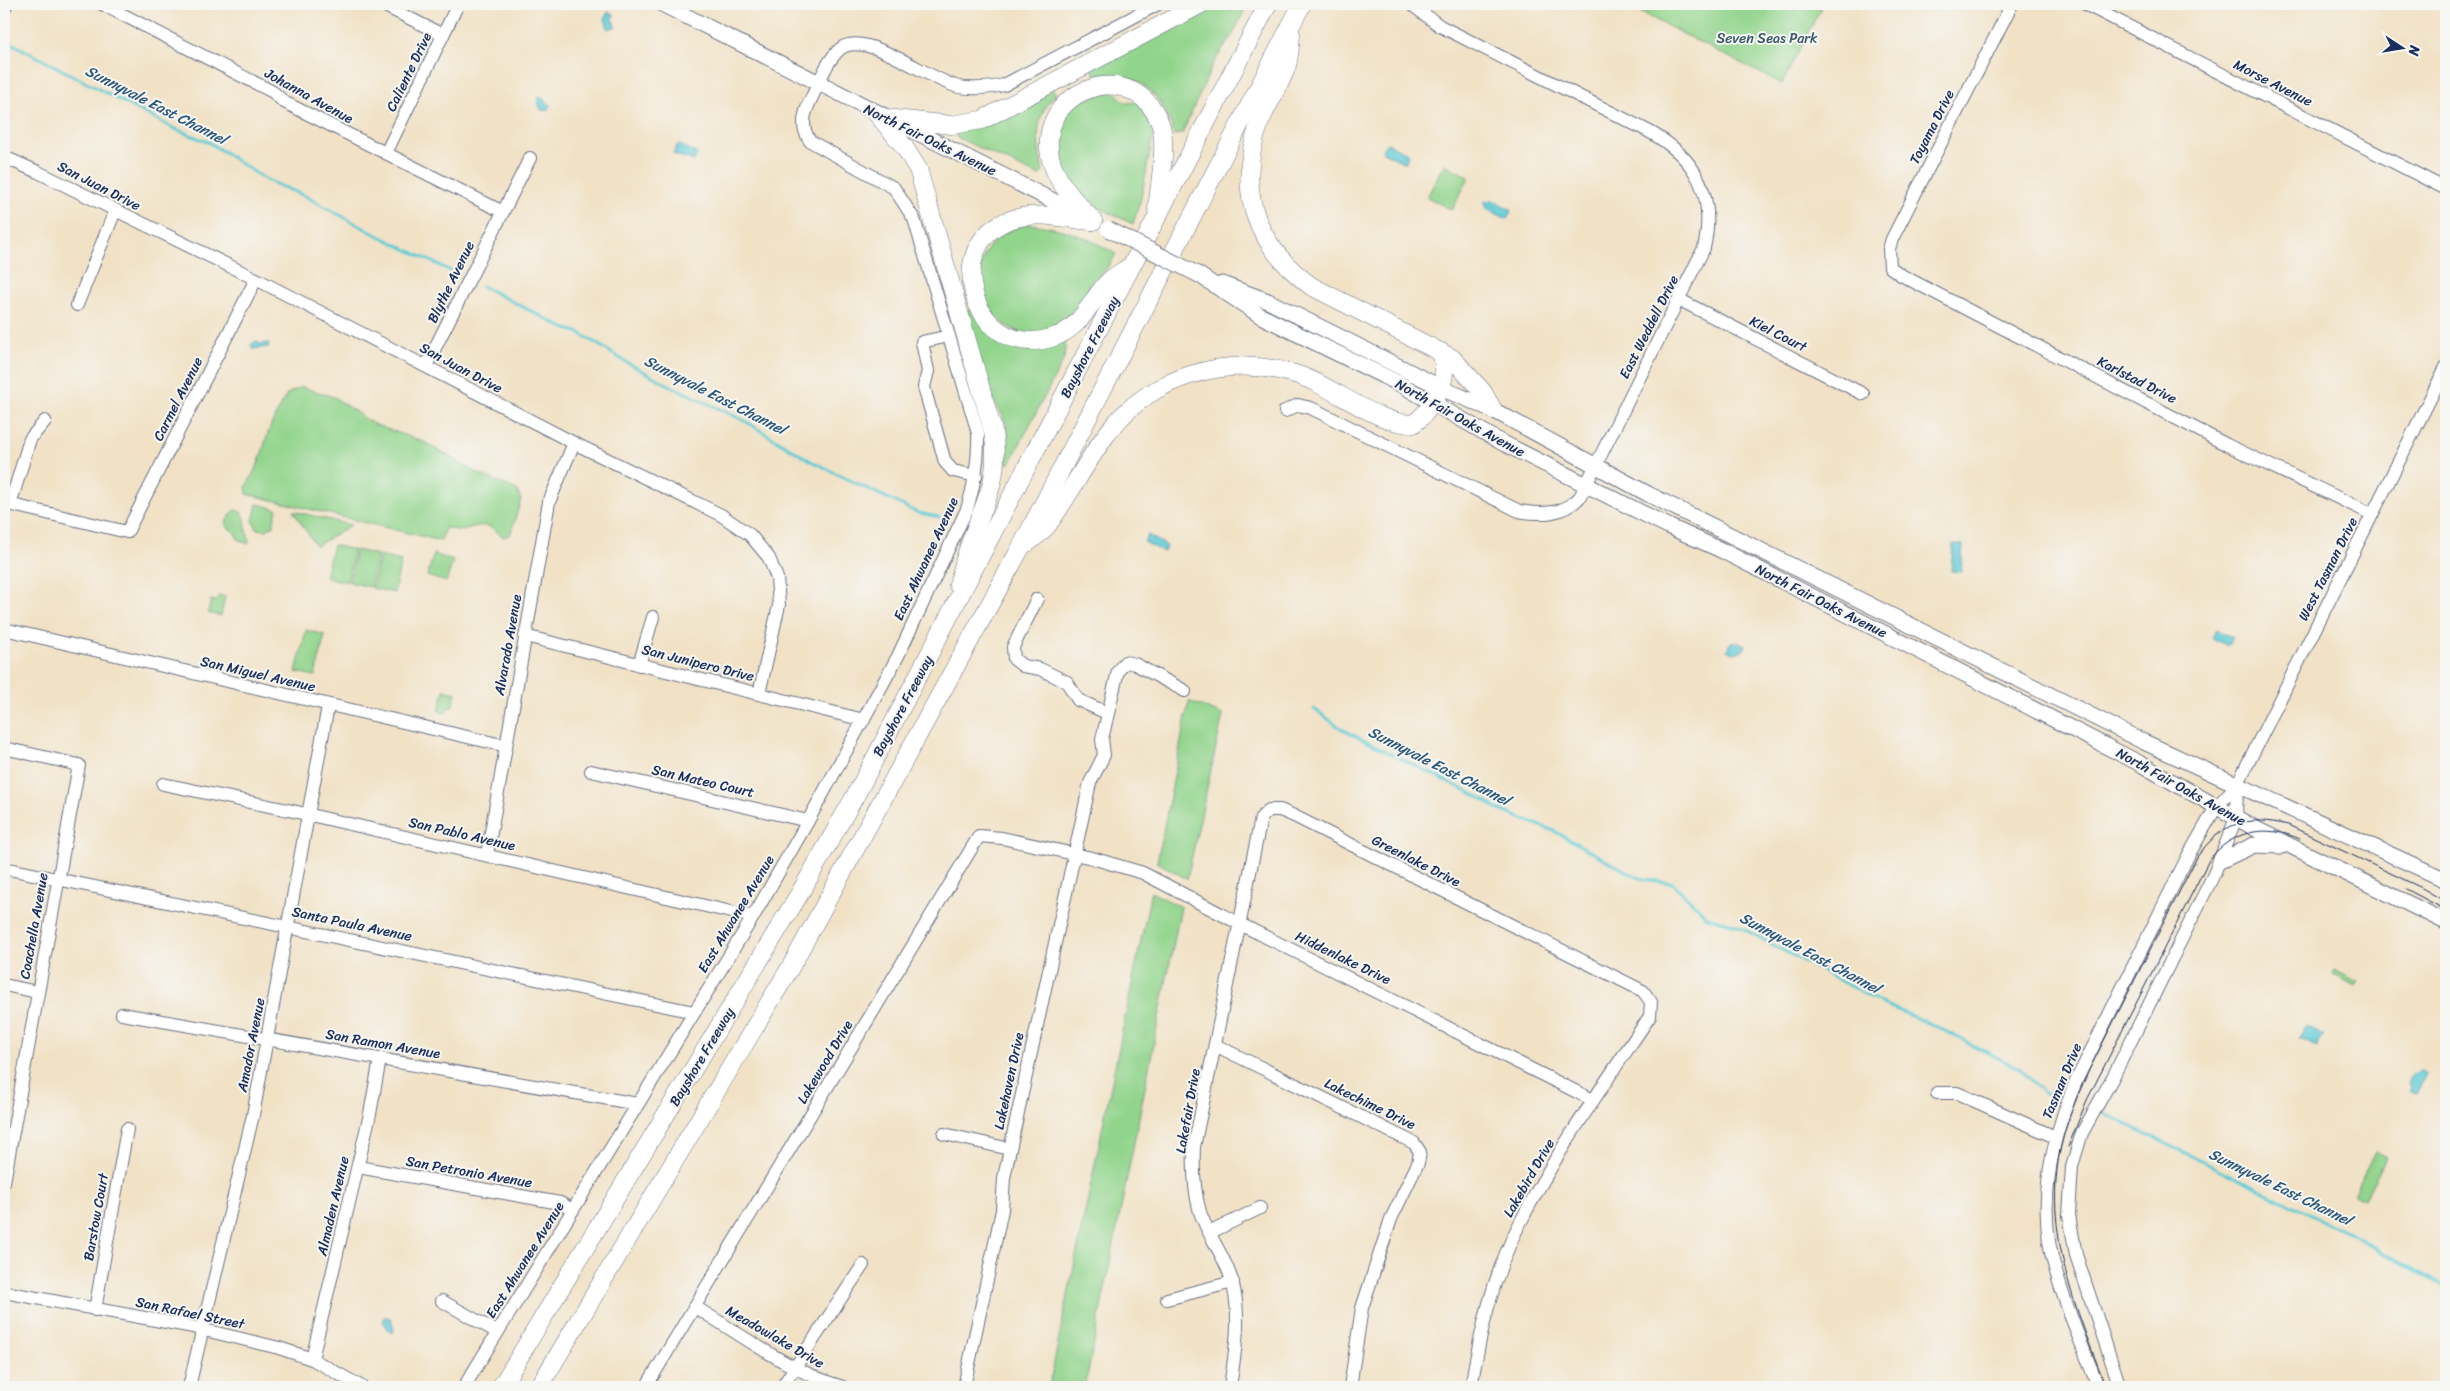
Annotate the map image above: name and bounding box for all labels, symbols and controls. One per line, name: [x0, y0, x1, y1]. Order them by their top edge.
north arrow: [2378, 22, 2428, 72]
park label: Seven Seas Park: [1716, 26, 1818, 51]
street label: Caliente Drive: [379, 28, 439, 116]
text: N: [2401, 42, 2428, 58]
street label: Morse Avenue: [2229, 52, 2317, 114]
water label: Sunnyvale East Channel: [81, 58, 235, 154]
street label: Johanna Avenue: [259, 61, 358, 131]
street label: Toyama Drive: [1902, 85, 1962, 169]
street label: North Fair Oaks Avenue: [859, 97, 1001, 183]
street label: San Juan Drive: [53, 154, 145, 218]
street label: Blythe Avenue: [420, 236, 482, 328]
street label: East Weddell Drive: [1612, 271, 1686, 383]
street label: Bayshore Freeway: [1053, 291, 1127, 403]
street label: Kiel Court: [1745, 309, 1812, 360]
street label: San Juan Drive: [415, 336, 507, 400]
water label: Sunnyvale East Channel: [640, 348, 794, 444]
street label: Karlstad Drive: [2093, 349, 2181, 411]
street label: Carmel Avenue: [146, 352, 210, 446]
street label: North Fair Oaks Avenue: [1390, 372, 1530, 464]
street label: East Ahwanee Avenue: [886, 493, 966, 625]
street label: West Tasman Drive: [2291, 513, 2365, 625]
street label: North Fair Oaks Avenue: [1750, 557, 1892, 645]
street label: Alvarado Avenue: [487, 592, 529, 698]
street label: San Junipero Drive: [639, 637, 757, 689]
street label: San Miguel Avenue: [198, 649, 318, 699]
street label: Bayshore Freeway: [866, 650, 941, 761]
water label: Sunnyvale East Channel: [1364, 719, 1518, 815]
street label: North Fair Oaks Avenue: [2111, 741, 2251, 833]
street label: San Mateo Court: [649, 757, 757, 805]
street label: San Pablo Avenue: [406, 810, 518, 858]
street label: Greenlake Drive: [1367, 828, 1465, 894]
street label: East Ahwanee Avenue: [691, 850, 781, 978]
street label: Coachella Avenue: [12, 871, 56, 981]
street label: Santa Paula Avenue: [290, 899, 414, 949]
water label: Sunnyvale East Channel: [1735, 905, 1888, 1003]
street label: Hiddenlake Drive: [1291, 924, 1395, 992]
street label: Amador Avenue: [229, 996, 272, 1095]
street label: Bayshore Freeway: [662, 1002, 742, 1111]
street label: Lakewood Drive: [790, 1015, 860, 1109]
street label: San Ramon Avenue: [324, 1022, 443, 1066]
street label: Lakehaven Drive: [987, 1030, 1032, 1132]
street label: Tasman Drive: [2035, 1039, 2089, 1123]
street label: Lakefair Drive: [1168, 1066, 1208, 1155]
street label: Lakechime Drive: [1320, 1071, 1420, 1137]
street label: Lakebird Drive: [1496, 1134, 1562, 1222]
water label: Sunnyvale East Channel: [2204, 1141, 2359, 1235]
street label: San Petronio Avenue: [404, 1149, 534, 1195]
street label: Almaden Avenue: [309, 1154, 357, 1259]
street label: Barstow Court: [76, 1170, 116, 1263]
street label: East Ahwanee Avenue: [479, 1196, 571, 1323]
street label: San Rafael Street: [133, 1289, 248, 1337]
street label: Meadowlake Drive: [721, 1299, 829, 1375]

